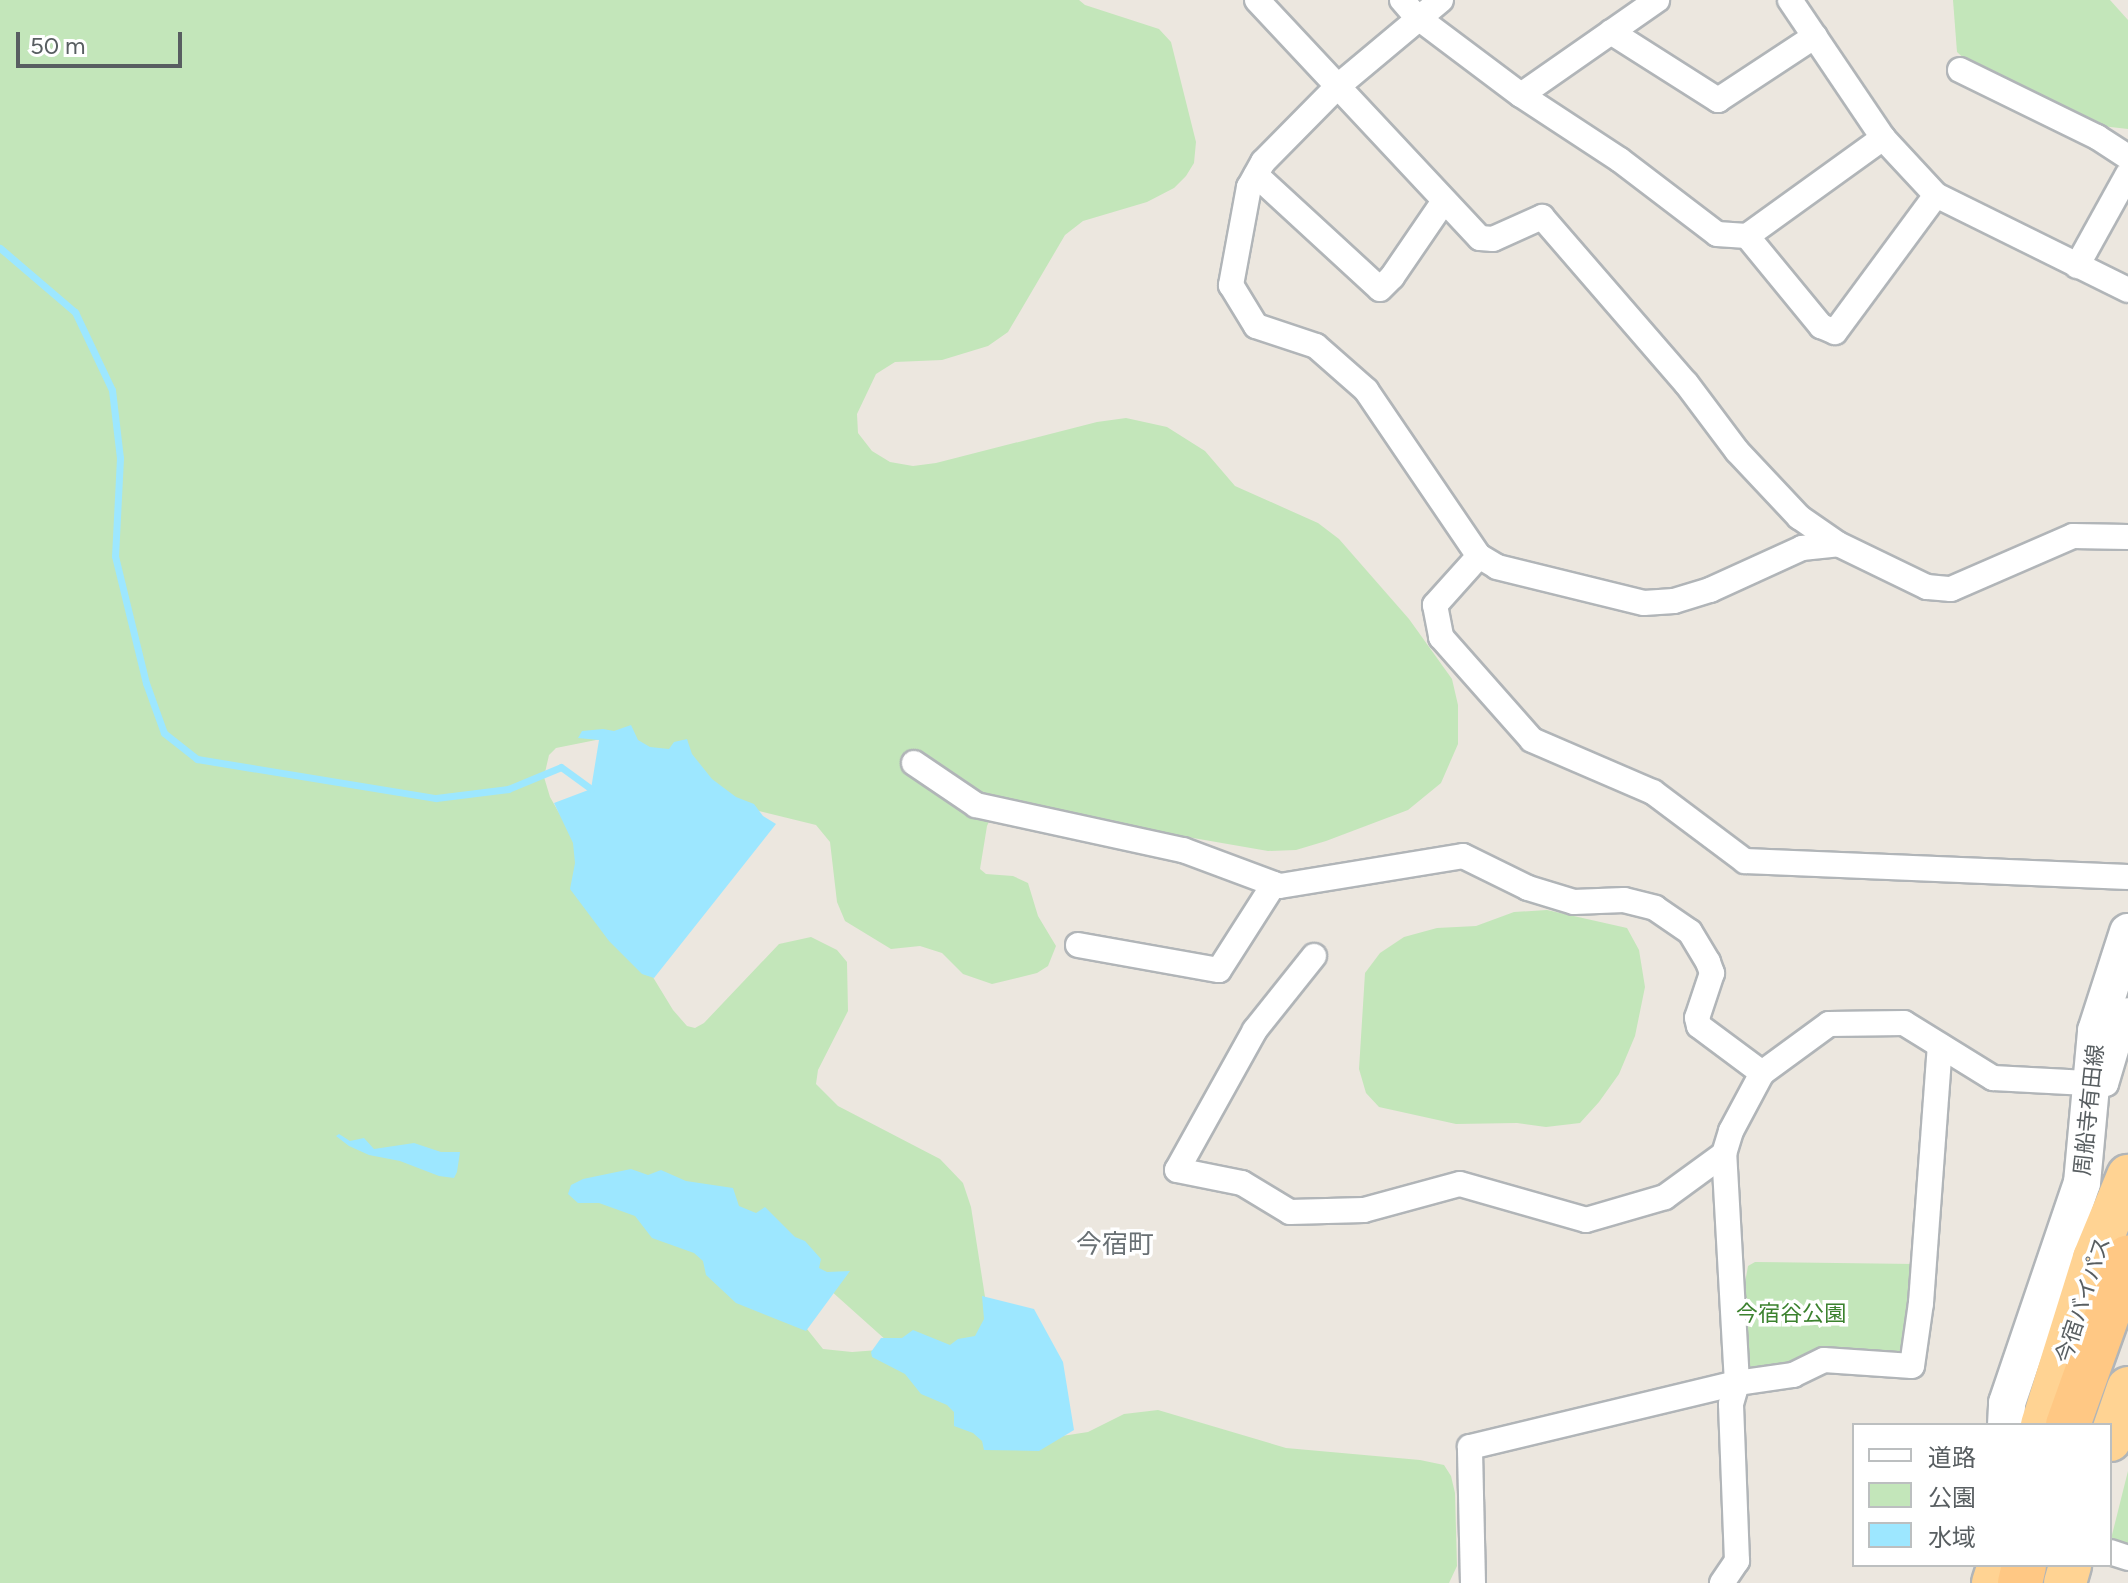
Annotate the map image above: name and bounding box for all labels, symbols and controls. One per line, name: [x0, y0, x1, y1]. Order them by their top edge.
scale bar: [20, 16, 186, 66]
text: 50 m: [30, 31, 86, 60]
street label: 周船寺有田線: [2069, 1043, 2109, 1177]
district label: 今宿町: [1076, 1229, 1154, 1261]
street label: 今宿バイパス: [2050, 1233, 2116, 1367]
park label: 今宿谷公園: [1736, 1301, 1846, 1327]
legend: [1852, 1423, 2112, 1567]
text: 道路: [1928, 1443, 1976, 1472]
text: 公園: [1928, 1483, 1976, 1512]
text: 水域: [1928, 1523, 1976, 1552]

